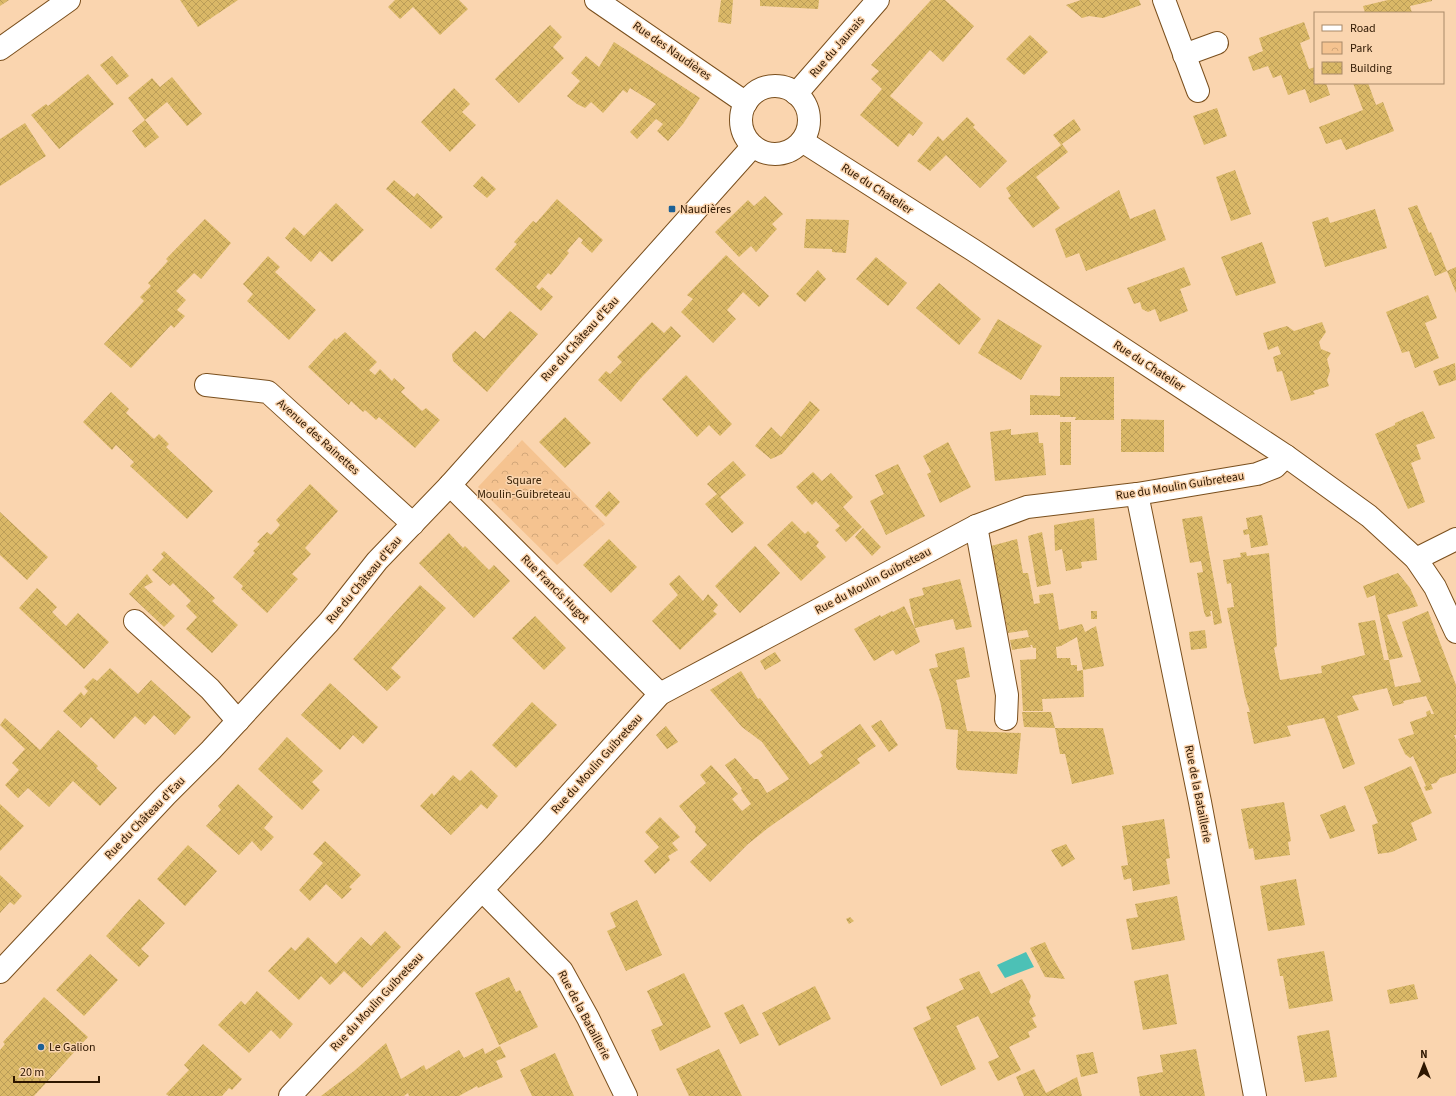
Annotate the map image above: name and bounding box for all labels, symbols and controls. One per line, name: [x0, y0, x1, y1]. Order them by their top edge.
legend: [1314, 12, 1444, 84]
street label: Rue du Jaunais: [806, 13, 868, 81]
street label: Rue des Naudières: [629, 17, 715, 85]
text: Road: [1350, 20, 1376, 37]
text: Park: [1350, 40, 1372, 57]
text: Building: [1350, 60, 1392, 77]
street label: Rue du Chatelier: [838, 159, 917, 219]
place label: Naudières: [680, 201, 731, 218]
marker: Naudières: [667, 204, 677, 214]
street label: Rue du Château d'Eau: [537, 293, 623, 385]
street label: Rue du Chatelier: [1110, 336, 1189, 396]
street label: Avenue des Rainettes: [273, 395, 363, 479]
street label: Rue du Moulin Guibreteau: [1115, 467, 1245, 505]
park label: Square Moulin-Guibreteau: [477, 472, 571, 503]
street label: Rue du Château d'Eau: [322, 532, 406, 628]
street label: Rue du Moulin Guibreteau: [812, 543, 934, 619]
street label: Rue Francis Hugot: [517, 551, 593, 627]
street label: Rue du Moulin Guibreteau: [547, 710, 647, 818]
street label: Rue de la Bataillerie: [1180, 744, 1216, 844]
street label: Rue du Château d'Eau: [101, 773, 189, 863]
street label: Rue du Moulin Guibreteau: [327, 949, 427, 1055]
street label: Rue de la Bataillerie: [553, 967, 615, 1063]
place label: Le Galion: [49, 1039, 96, 1056]
marker: Le Galion: [36, 1042, 46, 1052]
north arrow: [1404, 1044, 1444, 1084]
text: N: [1420, 1047, 1428, 1062]
scale bar: [14, 1058, 99, 1084]
text: 20 m: [20, 1064, 44, 1081]

